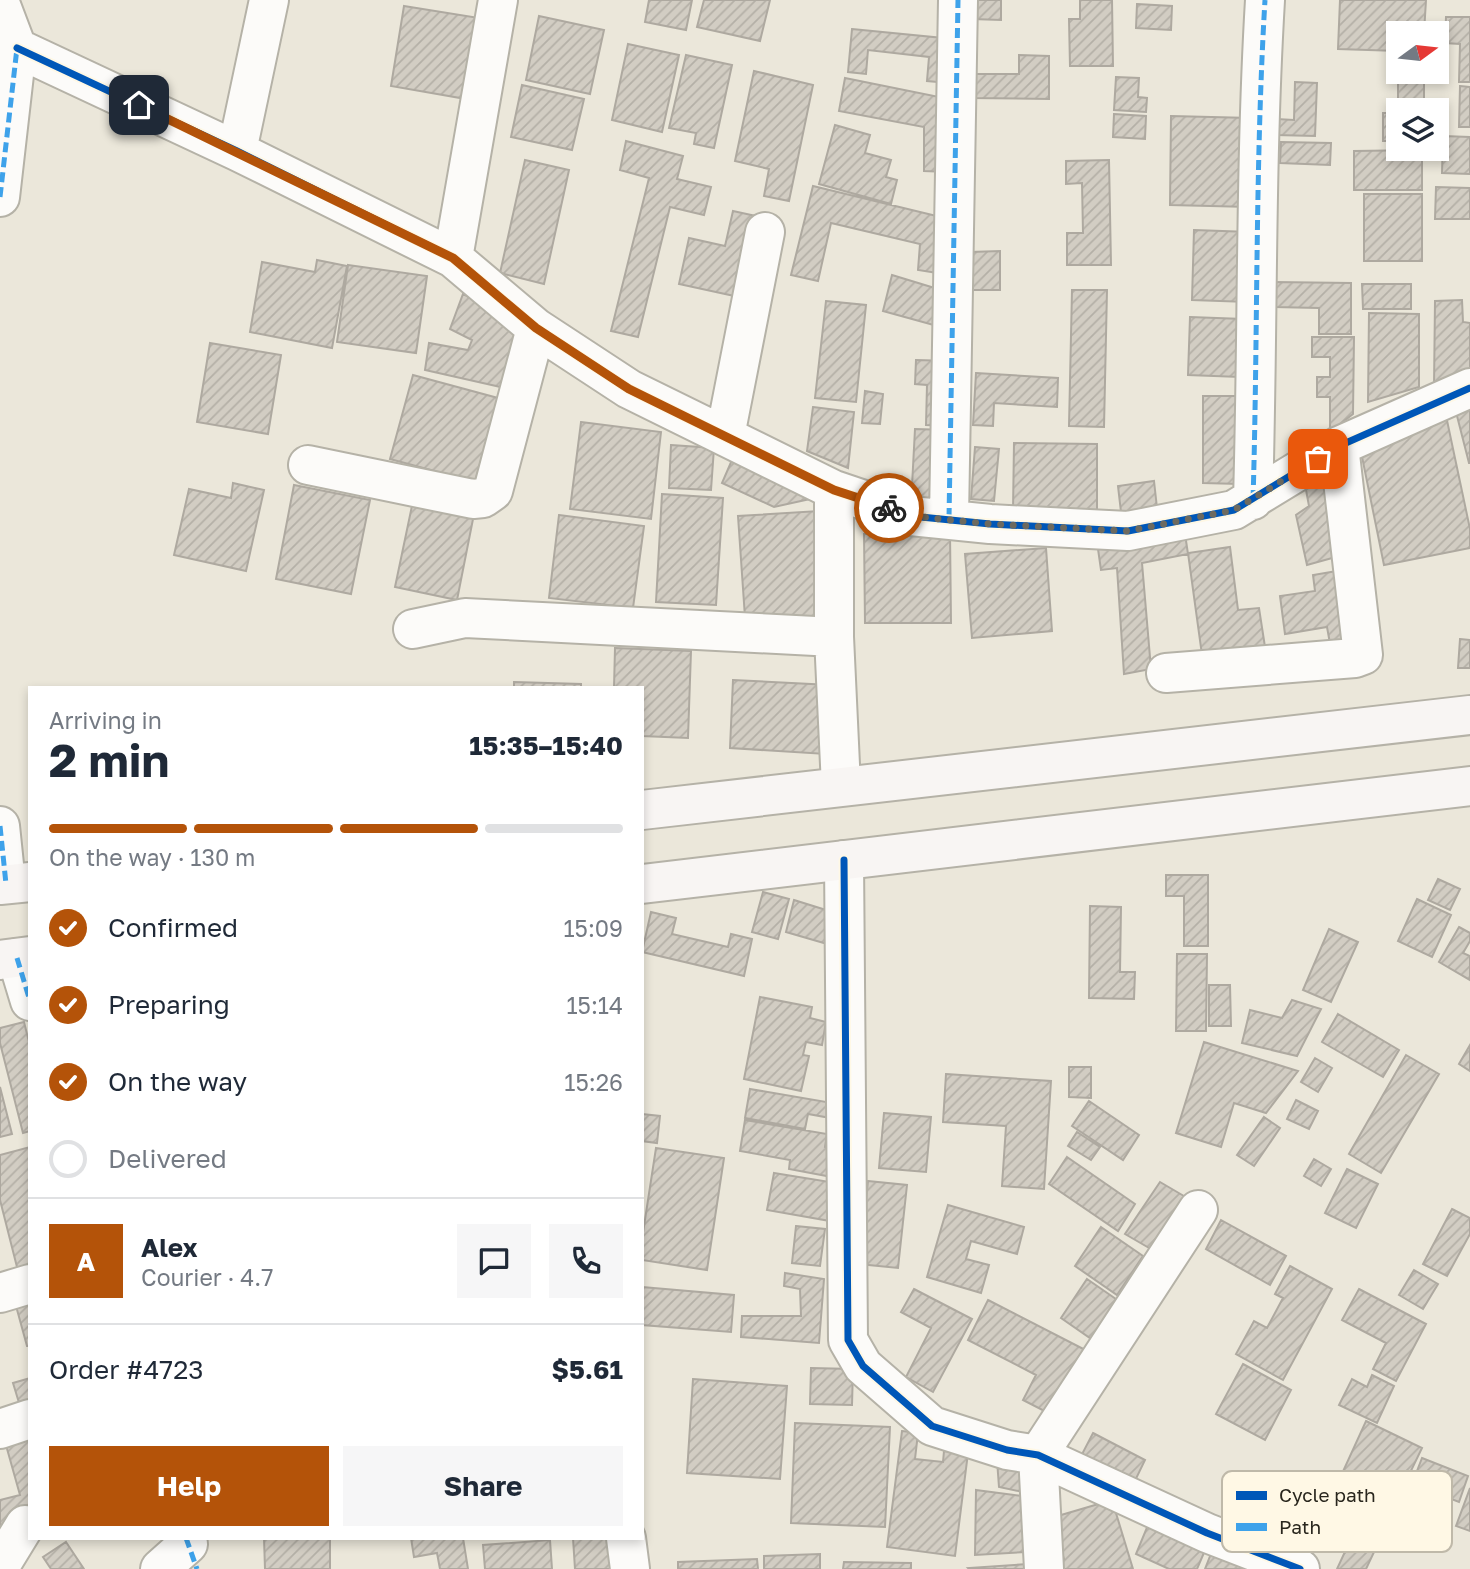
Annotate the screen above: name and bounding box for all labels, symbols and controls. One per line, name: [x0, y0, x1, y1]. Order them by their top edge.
north arrow: [1386, 21, 1449, 84]
map controls: [1386, 21, 1449, 161]
pin: [109, 75, 169, 135]
icon: home: [120, 86, 158, 124]
button: layers: [1386, 98, 1449, 161]
pin: [1288, 429, 1348, 489]
icon: bag: [1299, 440, 1337, 478]
courier: [854, 473, 924, 543]
icon: bike: [870, 489, 908, 527]
text: Arriving in: [49, 706, 162, 734]
text: 15:35–15:40: [469, 730, 623, 761]
text: 2 min: [49, 732, 169, 787]
text: On the way · 130 m: [49, 843, 255, 871]
icon: check: [49, 909, 87, 947]
text: Confirmed: [108, 912, 238, 943]
text: 15:09: [563, 914, 623, 942]
icon: check: [49, 986, 87, 1024]
text: Preparing: [108, 989, 230, 1020]
text: 15:14: [566, 991, 623, 1019]
icon: check: [49, 1063, 87, 1101]
text: On the way: [108, 1066, 247, 1097]
text: 15:26: [564, 1068, 623, 1096]
text: Delivered: [108, 1143, 227, 1174]
button: chat: [457, 1224, 531, 1298]
button: phone: [549, 1224, 623, 1298]
text: Alex: [141, 1232, 198, 1263]
text: A: [77, 1246, 95, 1277]
text: Courier · 4.7: [141, 1263, 273, 1291]
text: Order #4723: [49, 1354, 203, 1385]
text: $5.61: [551, 1354, 623, 1385]
button: Help: [49, 1446, 329, 1526]
button: Share: [343, 1446, 623, 1526]
legend: [1222, 1471, 1452, 1552]
text: Cycle path: [1279, 1483, 1376, 1506]
text: Path: [1279, 1515, 1321, 1538]

